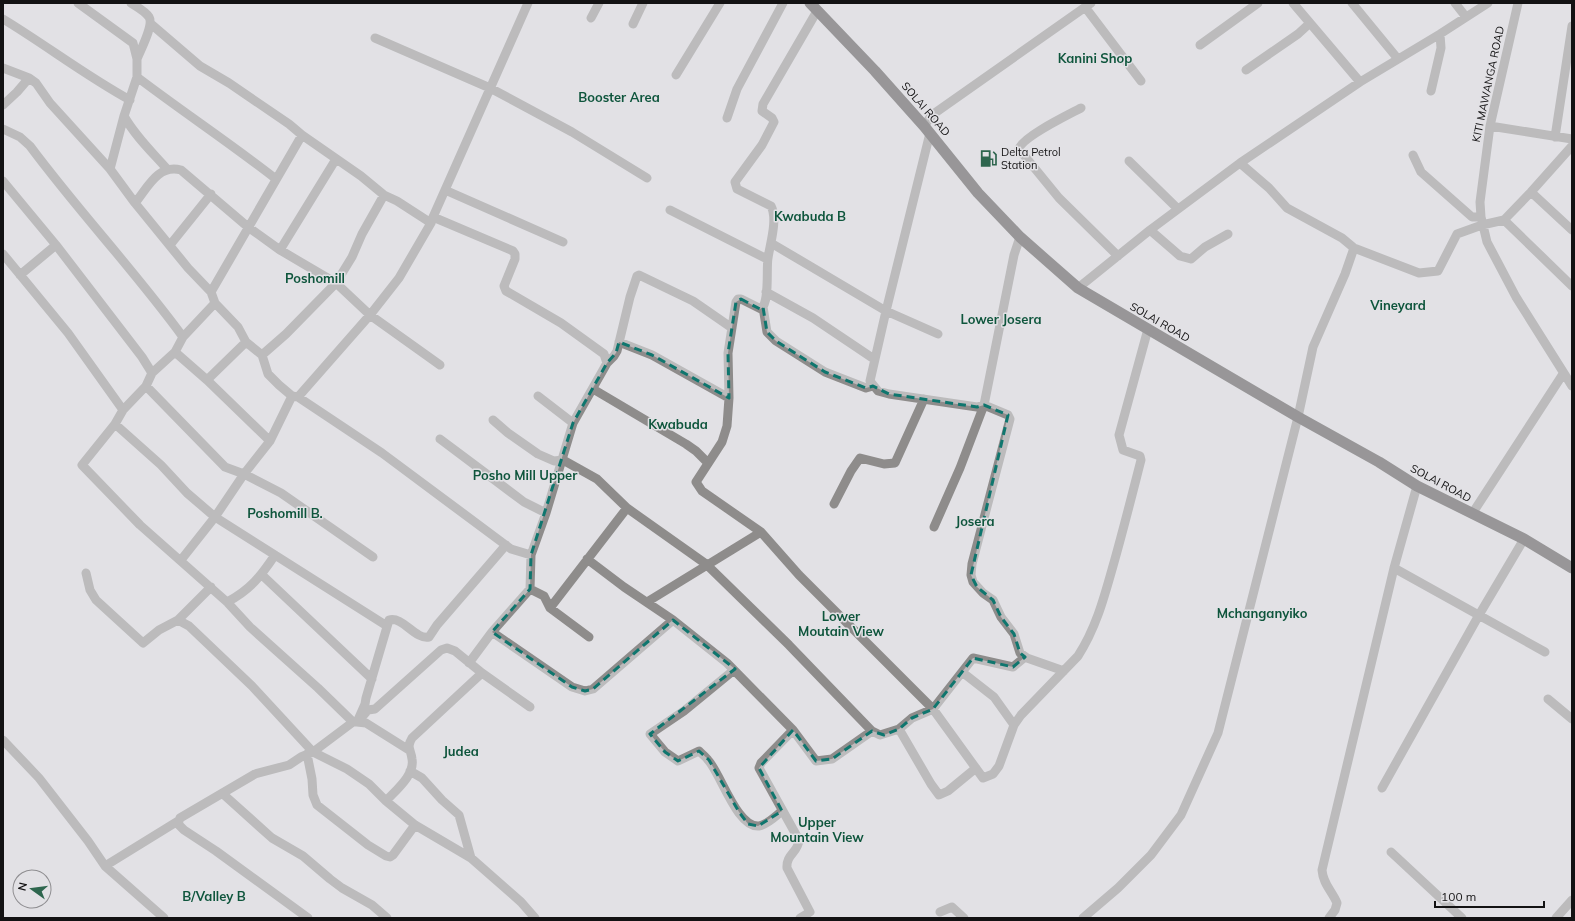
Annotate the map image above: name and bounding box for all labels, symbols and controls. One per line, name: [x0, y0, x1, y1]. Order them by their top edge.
street label: KITI MAWANGA ROAD: [1469, 25, 1507, 143]
district label: Kanini Shop: [1058, 50, 1132, 66]
street label: SOLAI ROAD: [899, 79, 953, 139]
district label: Booster Area: [578, 89, 660, 105]
place label: Delta Petrol Station: [1001, 145, 1061, 172]
fuel station icon: Delta Petrol Station: [978, 148, 998, 168]
district label: Kwabuda B: [774, 208, 846, 224]
district label: Poshomill: [285, 270, 345, 286]
district label: Vineyard: [1369, 297, 1426, 314]
street label: SOLAI ROAD: [1127, 299, 1193, 345]
district label: Lower Josera: [960, 311, 1042, 327]
district label: Kwabuda: [648, 416, 708, 432]
street label: SOLAI ROAD: [1408, 461, 1474, 505]
district label: Posho Mill Upper: [473, 467, 578, 483]
district label: Poshomill B.: [247, 505, 323, 521]
district label: Josera: [955, 513, 995, 529]
district label: Mchanganyiko: [1217, 605, 1308, 622]
district label: Lower Moutain View: [798, 608, 884, 639]
district label: Judea: [443, 743, 479, 759]
district label: Upper Mountain View: [770, 814, 864, 845]
north arrow: [12, 869, 52, 909]
text: N: [14, 881, 30, 892]
scale bar: [1435, 883, 1544, 909]
district label: B/Valley B: [182, 888, 246, 905]
text: 100 m: [1441, 889, 1476, 904]

